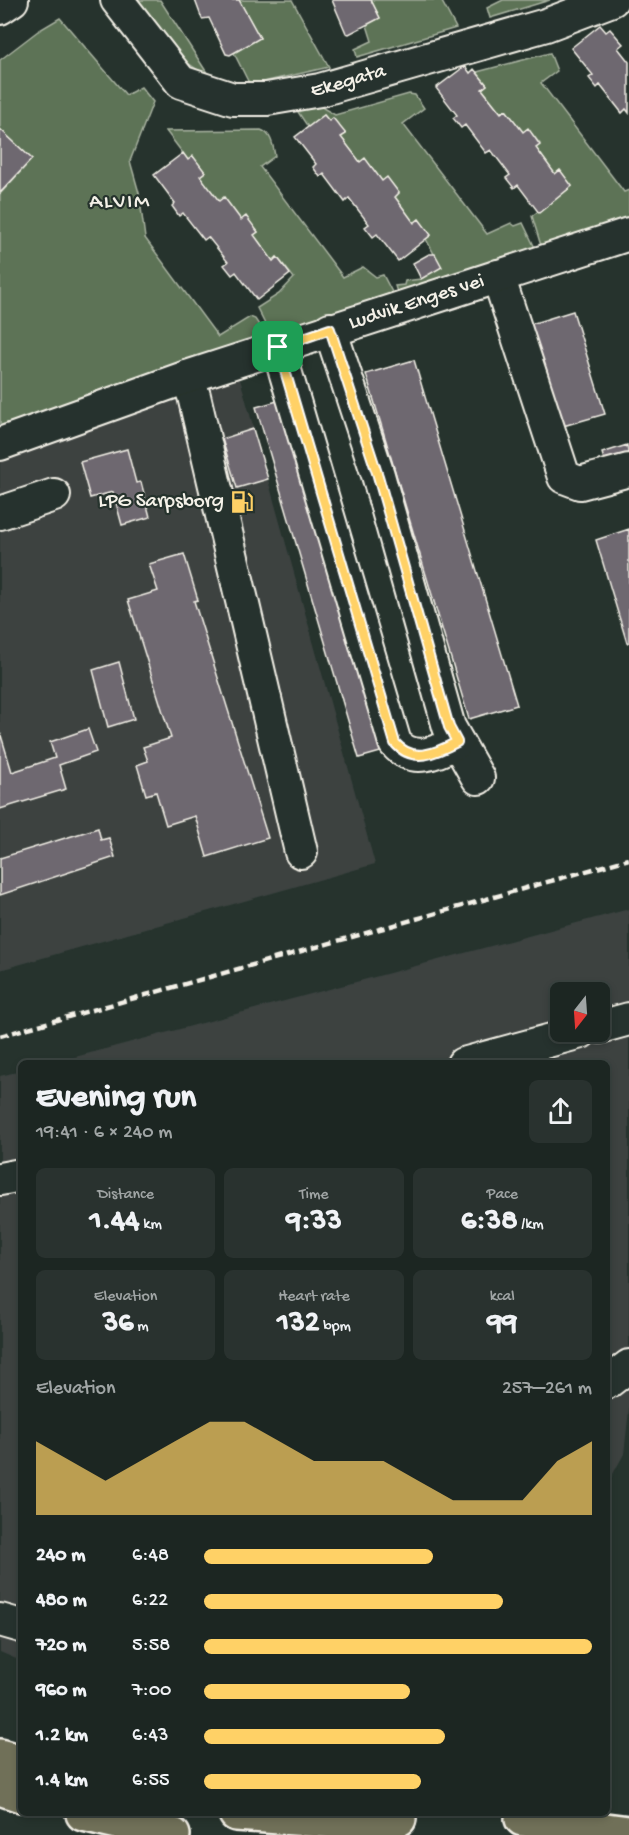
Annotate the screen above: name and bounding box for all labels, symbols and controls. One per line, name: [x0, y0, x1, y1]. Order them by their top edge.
street label: Ekegata: [309, 59, 390, 104]
district label: ALVIM: [89, 190, 151, 216]
street label: Ludvik Enges vei: [346, 269, 488, 336]
pin: [252, 321, 303, 372]
icon: arrive: [261, 330, 294, 363]
fuel station icon: LPG Sarpsborg: [229, 489, 255, 515]
place label: LPG Sarpsborg: [98, 490, 224, 515]
north arrow: [550, 982, 610, 1042]
map controls: [550, 982, 610, 1042]
text: Evening run: [36, 1080, 196, 1118]
button: share: [529, 1080, 592, 1143]
text: 19:41 · 6 × 240 m: [36, 1122, 173, 1145]
text: Distance: [97, 1186, 154, 1205]
text: Time: [299, 1186, 329, 1205]
text: Pace: [487, 1186, 518, 1205]
text: 1.44: [90, 1205, 139, 1240]
text: 9:33: [286, 1205, 342, 1240]
text: 6:38: [461, 1205, 518, 1240]
text: km: [139, 1216, 162, 1235]
text: /km: [518, 1216, 544, 1235]
text: Elevation: [94, 1288, 157, 1307]
text: Heart rate: [278, 1288, 350, 1307]
text: kcal: [490, 1288, 515, 1307]
text: 36: [103, 1307, 133, 1342]
text: 132: [277, 1307, 319, 1342]
text: 99: [487, 1307, 517, 1342]
text: m: [133, 1318, 149, 1337]
text: bpm: [319, 1318, 351, 1337]
text: Elevation: [36, 1378, 116, 1401]
text: 257–261 m: [502, 1378, 592, 1401]
text: 240 m: [36, 1545, 86, 1568]
text: 6:48: [132, 1545, 169, 1568]
text: 480 m: [36, 1590, 87, 1613]
text: 6:22: [132, 1590, 168, 1613]
text: 720 m: [36, 1635, 87, 1658]
text: 5:58: [132, 1635, 170, 1658]
text: 960 m: [36, 1680, 86, 1703]
text: 7:00: [132, 1680, 171, 1703]
text: 1.2 km: [36, 1725, 88, 1748]
text: 6:43: [132, 1725, 168, 1748]
text: 1.4 km: [36, 1770, 88, 1793]
text: 6:55: [132, 1770, 169, 1793]

